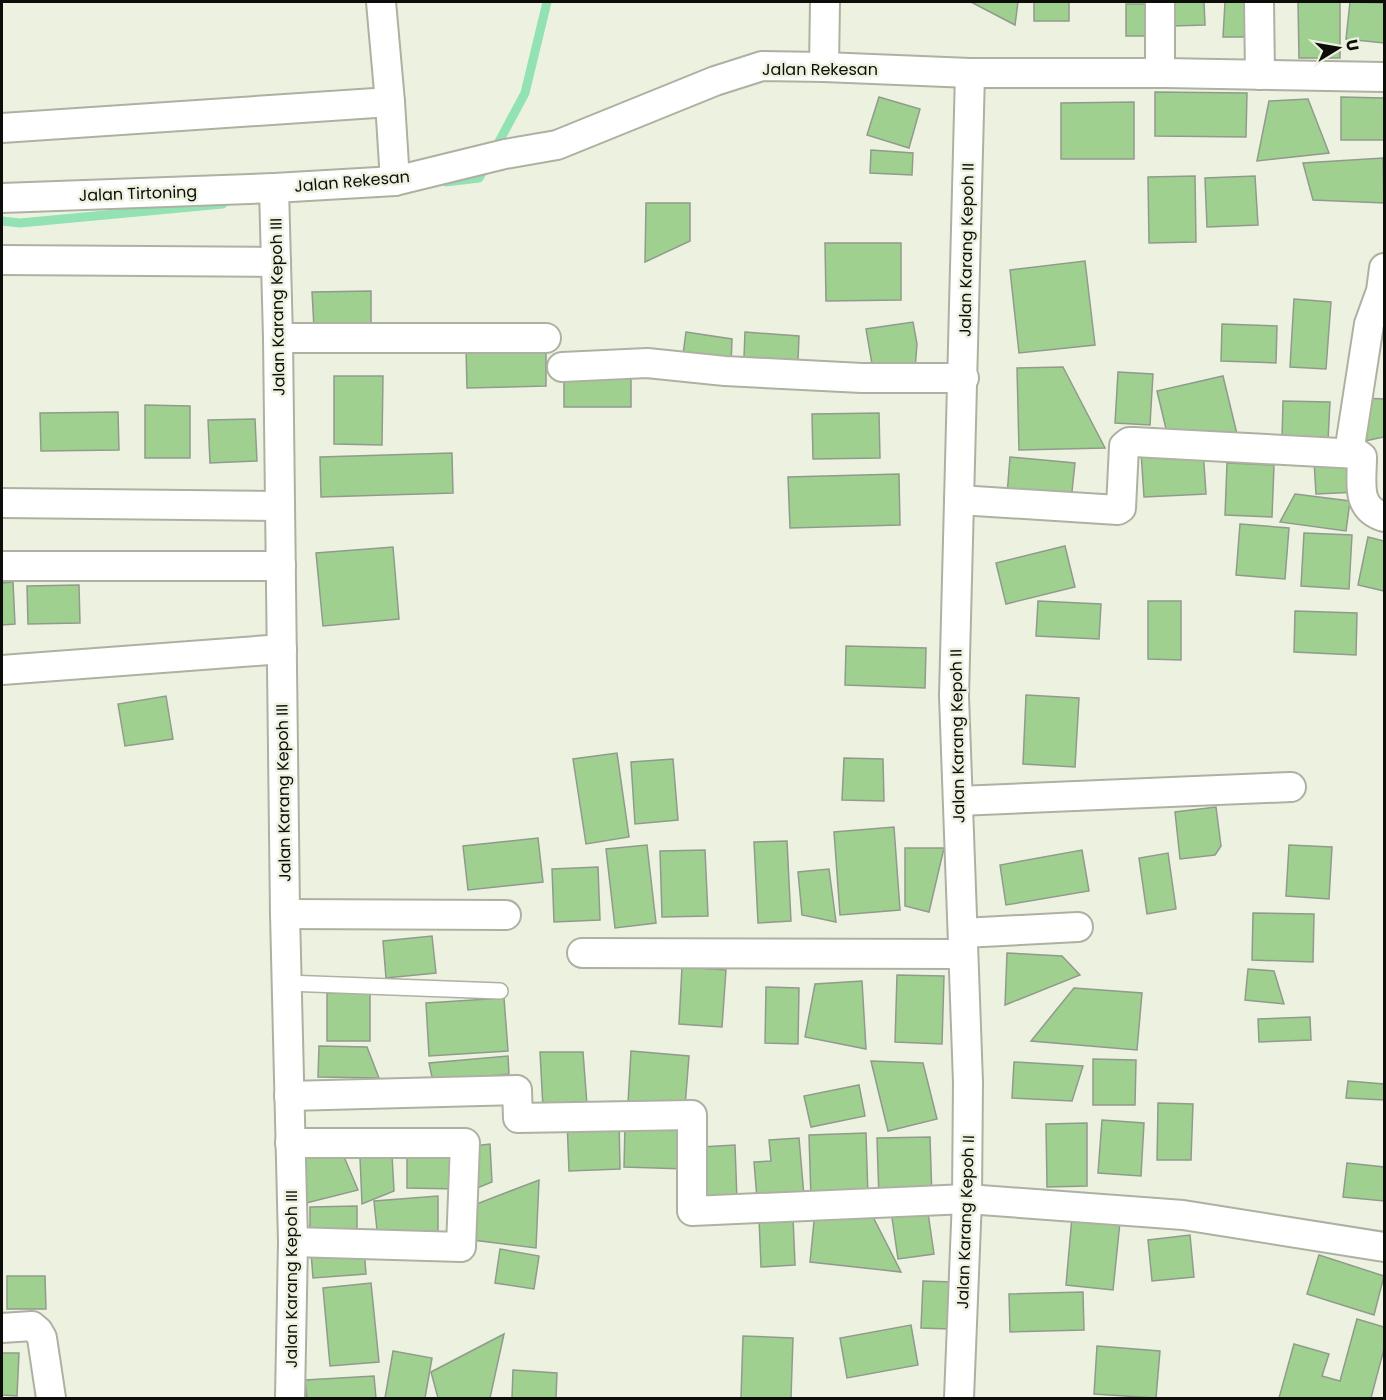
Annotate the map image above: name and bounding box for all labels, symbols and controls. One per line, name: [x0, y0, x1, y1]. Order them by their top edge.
north arrow: [1308, 18, 1368, 78]
text: U: [1340, 38, 1365, 53]
street label: Jalan Rekesan: [762, 58, 878, 81]
street label: Jalan Karang Kepoh II: [953, 163, 980, 337]
street label: Jalan Rekesan: [293, 165, 411, 198]
street label: Jalan Tirtoning: [78, 180, 198, 207]
street label: Jalan Karang Kepoh III: [264, 218, 291, 396]
street label: Jalan Karang Kepoh II: [944, 649, 971, 823]
street label: Jalan Karang Kepoh III: [270, 704, 297, 882]
street label: Jalan Karang Kepoh II: [951, 1135, 980, 1309]
street label: Jalan Karang Kepoh III: [280, 1190, 303, 1368]

